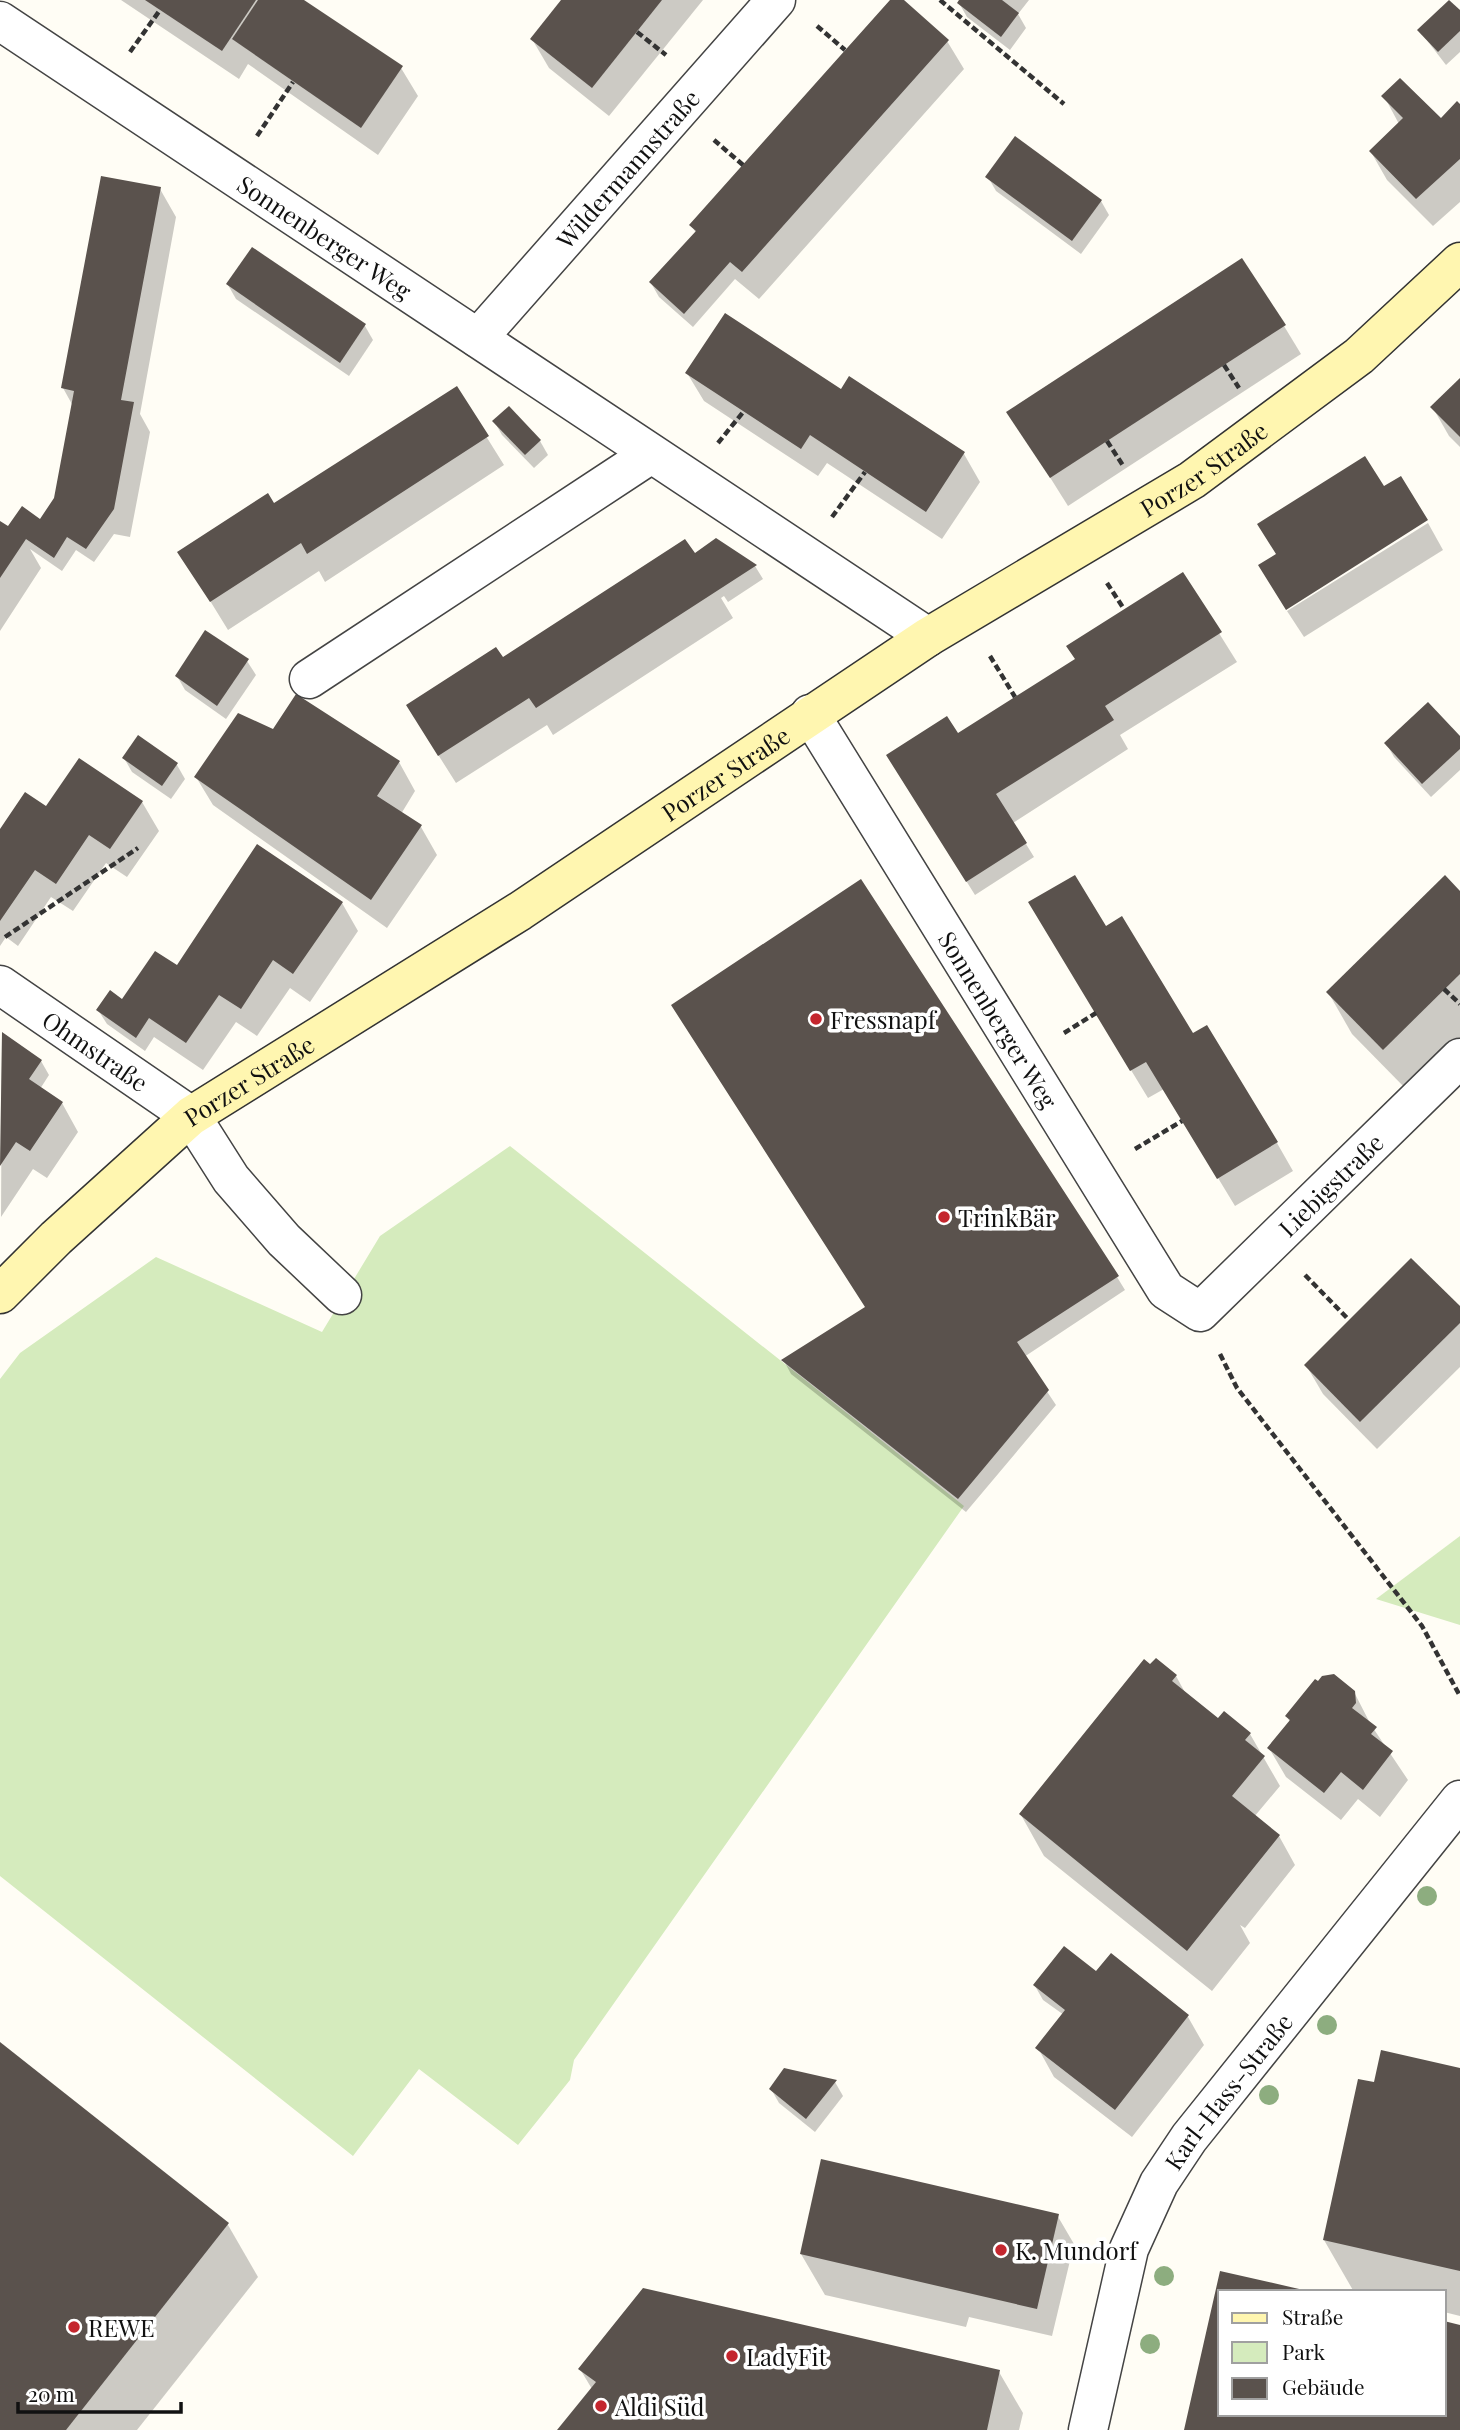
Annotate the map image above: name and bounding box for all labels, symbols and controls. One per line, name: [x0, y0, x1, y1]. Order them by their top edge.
street label: Wildermannstraße: [548, 82, 706, 255]
street label: Sonnenberger Weg: [232, 167, 418, 306]
street label: Porzer Straße: [1134, 414, 1273, 524]
street label: Porzer Straße: [655, 719, 795, 828]
street label: Sonnenberger Weg: [932, 925, 1066, 1114]
street label: Ohmstraße: [37, 1003, 155, 1098]
place label: Fressnapf: [830, 1003, 938, 1035]
marker: Fressnapf: [808, 1011, 824, 1027]
street label: Porzer Straße: [177, 1027, 320, 1133]
street label: Liebigstraße: [1271, 1126, 1390, 1243]
place label: TrinkBär: [958, 1201, 1056, 1233]
marker: TrinkBär: [936, 1209, 952, 1225]
street label: Karl-Hass-Straße: [1157, 2006, 1299, 2176]
place label: K. Mundorf: [1015, 2234, 1139, 2266]
marker: K. Mundorf: [993, 2242, 1009, 2258]
legend: [1218, 2290, 1446, 2416]
text: Straße: [1282, 2302, 1343, 2330]
place label: REWE: [88, 2311, 155, 2343]
marker: REWE: [66, 2319, 82, 2335]
text: Park: [1282, 2337, 1326, 2365]
place label: LadyFit: [746, 2340, 827, 2372]
marker: LadyFit: [724, 2348, 740, 2364]
scale bar: [18, 2370, 180, 2414]
text: Gebäude: [1282, 2372, 1365, 2400]
text: 20 m: [28, 2379, 75, 2407]
place label: Aldi Süd: [614, 2390, 705, 2422]
marker: Aldi Süd: [593, 2398, 609, 2414]

